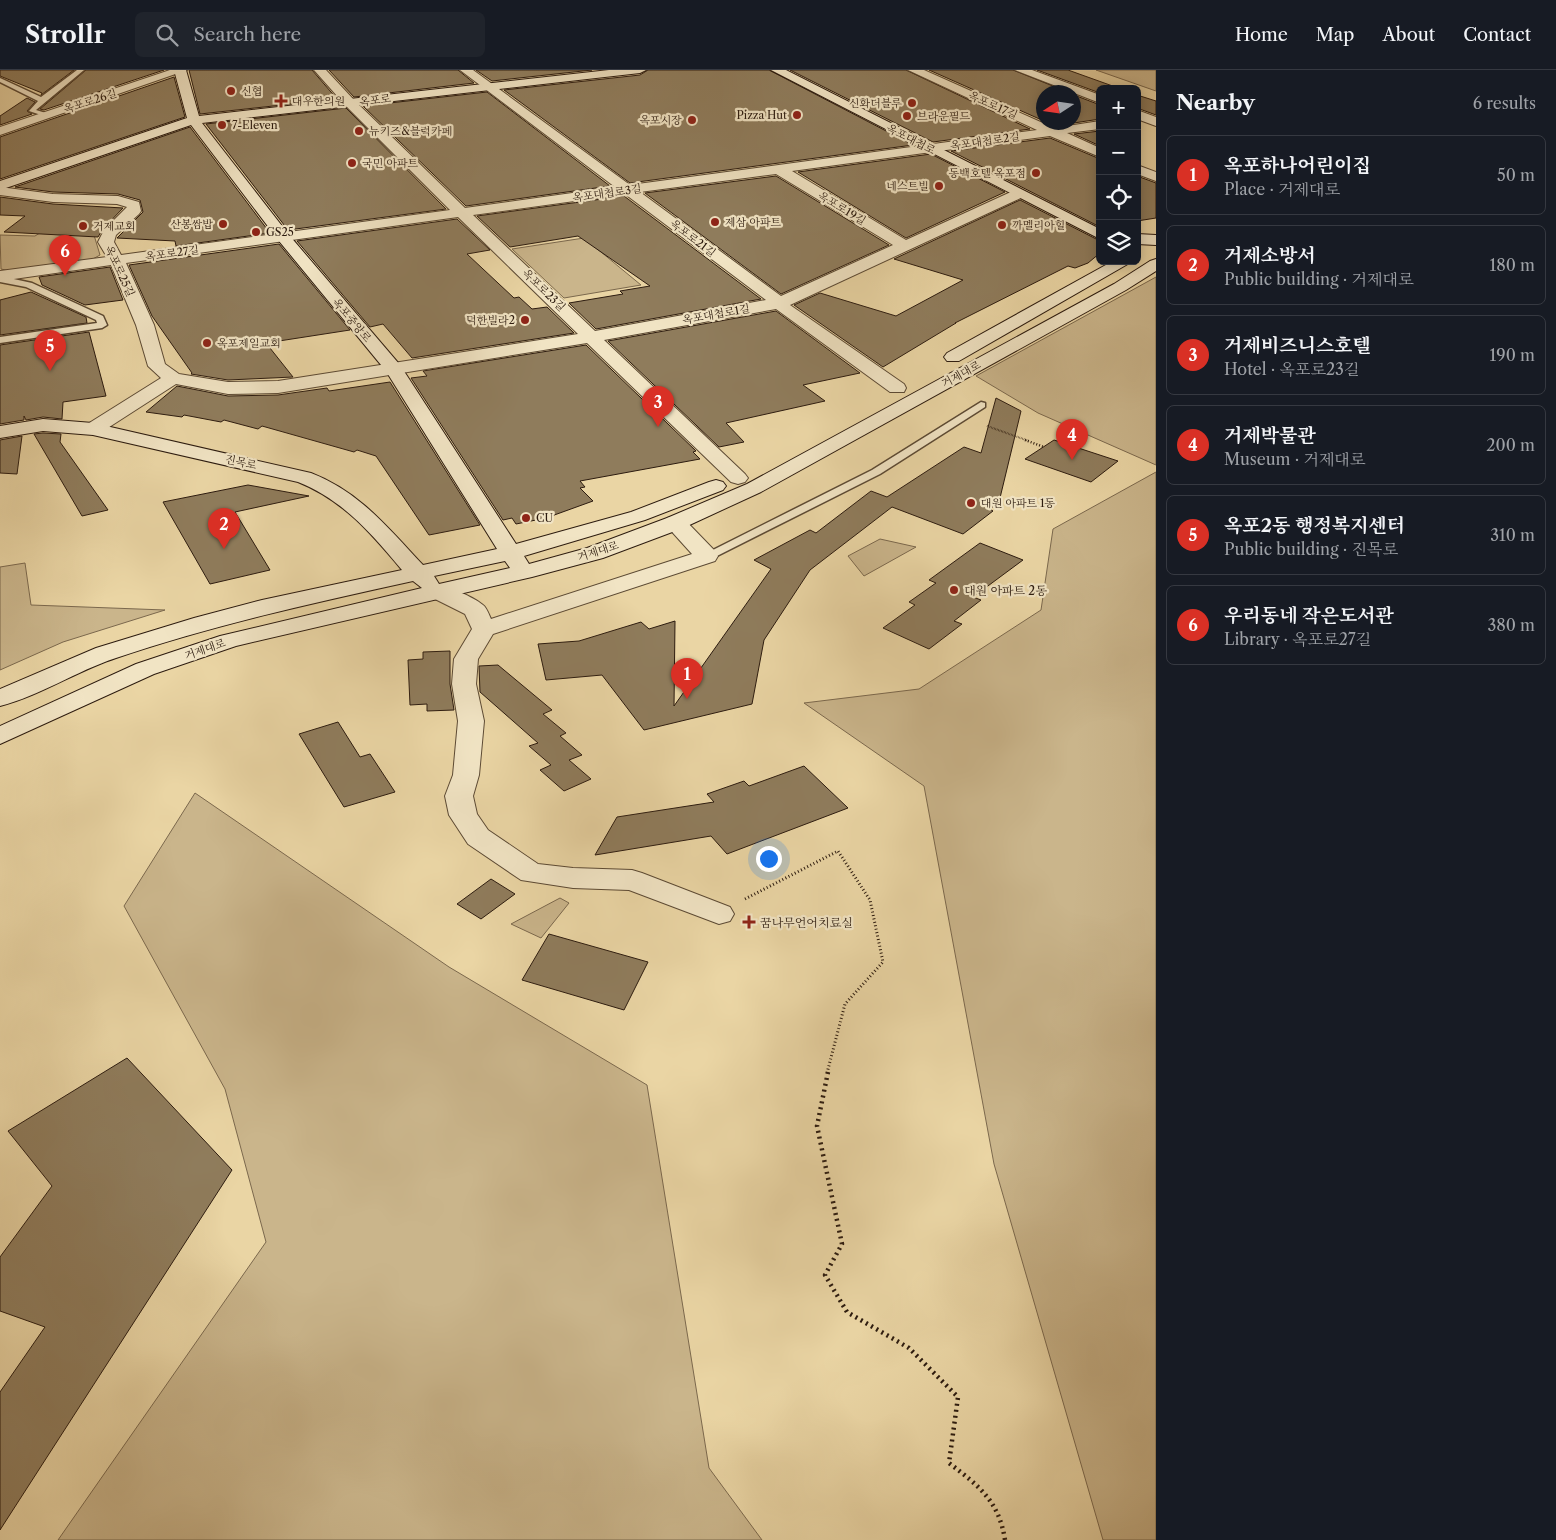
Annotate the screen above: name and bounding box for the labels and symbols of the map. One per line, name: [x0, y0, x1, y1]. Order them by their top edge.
place label: 신협: [241, 84, 262, 98]
marker: 신협: [225, 85, 237, 97]
north arrow: [1036, 85, 1081, 130]
street label: 옥포로26길: [62, 86, 118, 116]
street label: 옥포로17길: [966, 88, 1020, 122]
street label: 옥포로: [358, 91, 392, 109]
marker: 대우한의원: [274, 94, 288, 108]
place label: 대우한의원: [292, 94, 345, 108]
place label: 신화더블루: [849, 96, 902, 110]
marker: 신화더블루: [906, 97, 918, 109]
place label: Pizza Hut: [737, 108, 787, 122]
marker: Pizza Hut: [791, 109, 803, 121]
place label: 브라운필드: [917, 109, 971, 123]
marker: 브라운필드: [901, 110, 913, 122]
place label: 옥포시장: [639, 113, 682, 127]
marker: 옥포시장: [686, 114, 698, 126]
place label: 7-Eleven: [232, 118, 278, 132]
marker: 7-Eleven: [216, 119, 228, 131]
street label: 옥포대첩로: [884, 121, 938, 157]
place label: 뉴키즈&블럭카페: [369, 124, 452, 138]
marker: 뉴키즈&블럭카페: [353, 125, 365, 137]
street label: 옥포대첩로2길: [949, 129, 1021, 153]
place label: 국민 아파트: [362, 156, 418, 170]
marker: 국민 아파트: [346, 157, 358, 169]
place label: 동백호텔 옥포점: [949, 166, 1026, 180]
marker: 동백호텔 옥포점: [1030, 167, 1042, 179]
place label: 네스트빌: [886, 179, 929, 193]
marker: 네스트빌: [933, 180, 945, 192]
street label: 옥포대첩로3길: [571, 181, 643, 205]
street label: 옥포로19길: [815, 188, 869, 228]
place label: 제삼 아파트: [725, 215, 781, 229]
street label: 옥포로21길: [667, 216, 719, 260]
marker: 제삼 아파트: [709, 216, 721, 228]
place label: 산봉쌈밥: [170, 217, 213, 231]
marker: 산봉쌈밥: [217, 218, 229, 230]
place label: 까멜리아힐: [1012, 218, 1065, 232]
place label: 거제교회: [93, 219, 136, 233]
marker: 까멜리아힐: [996, 219, 1008, 231]
marker: 거제교회: [77, 220, 89, 232]
place label: GS25: [266, 225, 294, 239]
marker: GS25: [250, 226, 262, 238]
pin: 6: [49, 235, 81, 276]
street label: 옥포로27길: [144, 242, 200, 264]
street label: 옥포로25길: [102, 243, 138, 299]
street label: 옥포로23길: [519, 266, 569, 314]
street label: 옥포중앙로: [330, 295, 375, 345]
street label: 옥포대첩로1길: [681, 301, 751, 327]
place label: 덕한빌라2: [466, 313, 515, 327]
marker: 덕한빌라2: [519, 314, 531, 326]
pin: 5: [34, 330, 66, 371]
place label: 옥포제일교회: [217, 336, 281, 350]
marker: 옥포제일교회: [201, 337, 213, 349]
street label: 거제대로: [939, 357, 983, 390]
pin: 3: [642, 386, 674, 427]
pin: 4: [1056, 419, 1088, 460]
street label: 진목로: [224, 452, 258, 472]
place label: 대원 아파트 1동: [981, 496, 1056, 510]
marker: 대원 아파트 1동: [965, 497, 977, 509]
pin: 2: [208, 508, 240, 549]
place label: CU: [536, 511, 553, 525]
marker: CU: [520, 512, 532, 524]
street label: 거제대로: [576, 538, 621, 564]
place label: 대원 아파트 2동: [964, 583, 1047, 598]
marker: 대원 아파트 2동: [948, 584, 960, 596]
street label: 거제대로: [183, 635, 228, 663]
pin: 1: [671, 658, 703, 699]
your location: [756, 846, 782, 872]
marker: 꿈나무언어치료실: [742, 915, 756, 929]
place label: 꿈나무언어치료실: [760, 915, 853, 930]

